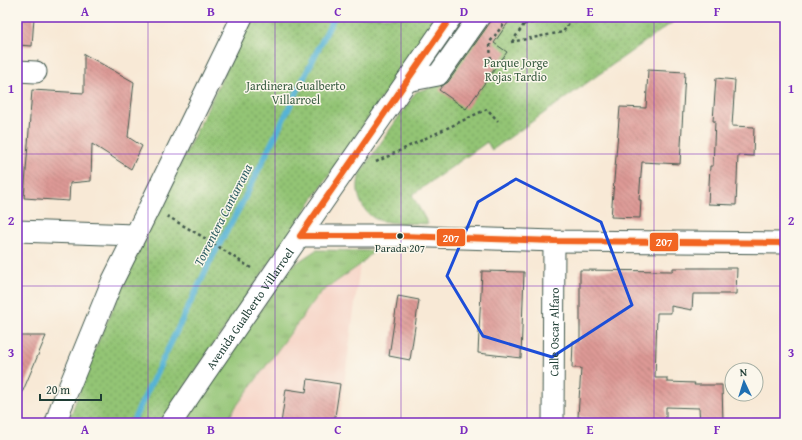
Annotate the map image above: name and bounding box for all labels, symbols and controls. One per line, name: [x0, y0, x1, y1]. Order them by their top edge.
text: A: [81, 2, 90, 21]
text: B: [207, 2, 215, 21]
text: C: [334, 2, 342, 21]
text: D: [460, 2, 468, 21]
text: E: [587, 2, 594, 21]
text: F: [714, 2, 721, 21]
park label: Parque Jorge Rojas Tardio: [484, 54, 549, 85]
park label: Jardinera Gualberto Villarroel: [244, 77, 346, 108]
text: 1: [8, 79, 14, 98]
text: 1: [788, 79, 794, 98]
water label: Torrentera Cantarrana: [189, 161, 257, 269]
text: 2: [8, 211, 15, 230]
text: 2: [788, 211, 795, 230]
line badge: 207: [436, 228, 466, 247]
text: 207: [442, 230, 460, 246]
marker: Parada 207: [395, 231, 405, 241]
line badge: 207: [649, 232, 679, 252]
text: 207: [655, 234, 673, 250]
place label: Parada 207: [375, 240, 425, 256]
street label: Avenida Gualberto Villarroel: [202, 244, 298, 372]
street label: Calle Oscar Alfaro: [545, 287, 562, 377]
text: 3: [8, 343, 14, 362]
text: 3: [788, 343, 794, 362]
north arrow: [724, 362, 764, 402]
text: N: [739, 364, 748, 380]
scale bar: [40, 376, 101, 402]
text: 20 m: [46, 381, 70, 398]
text: A: [81, 420, 90, 439]
text: B: [207, 420, 215, 439]
text: C: [334, 420, 342, 439]
text: D: [460, 420, 468, 439]
text: E: [587, 420, 594, 439]
text: F: [714, 420, 721, 439]

